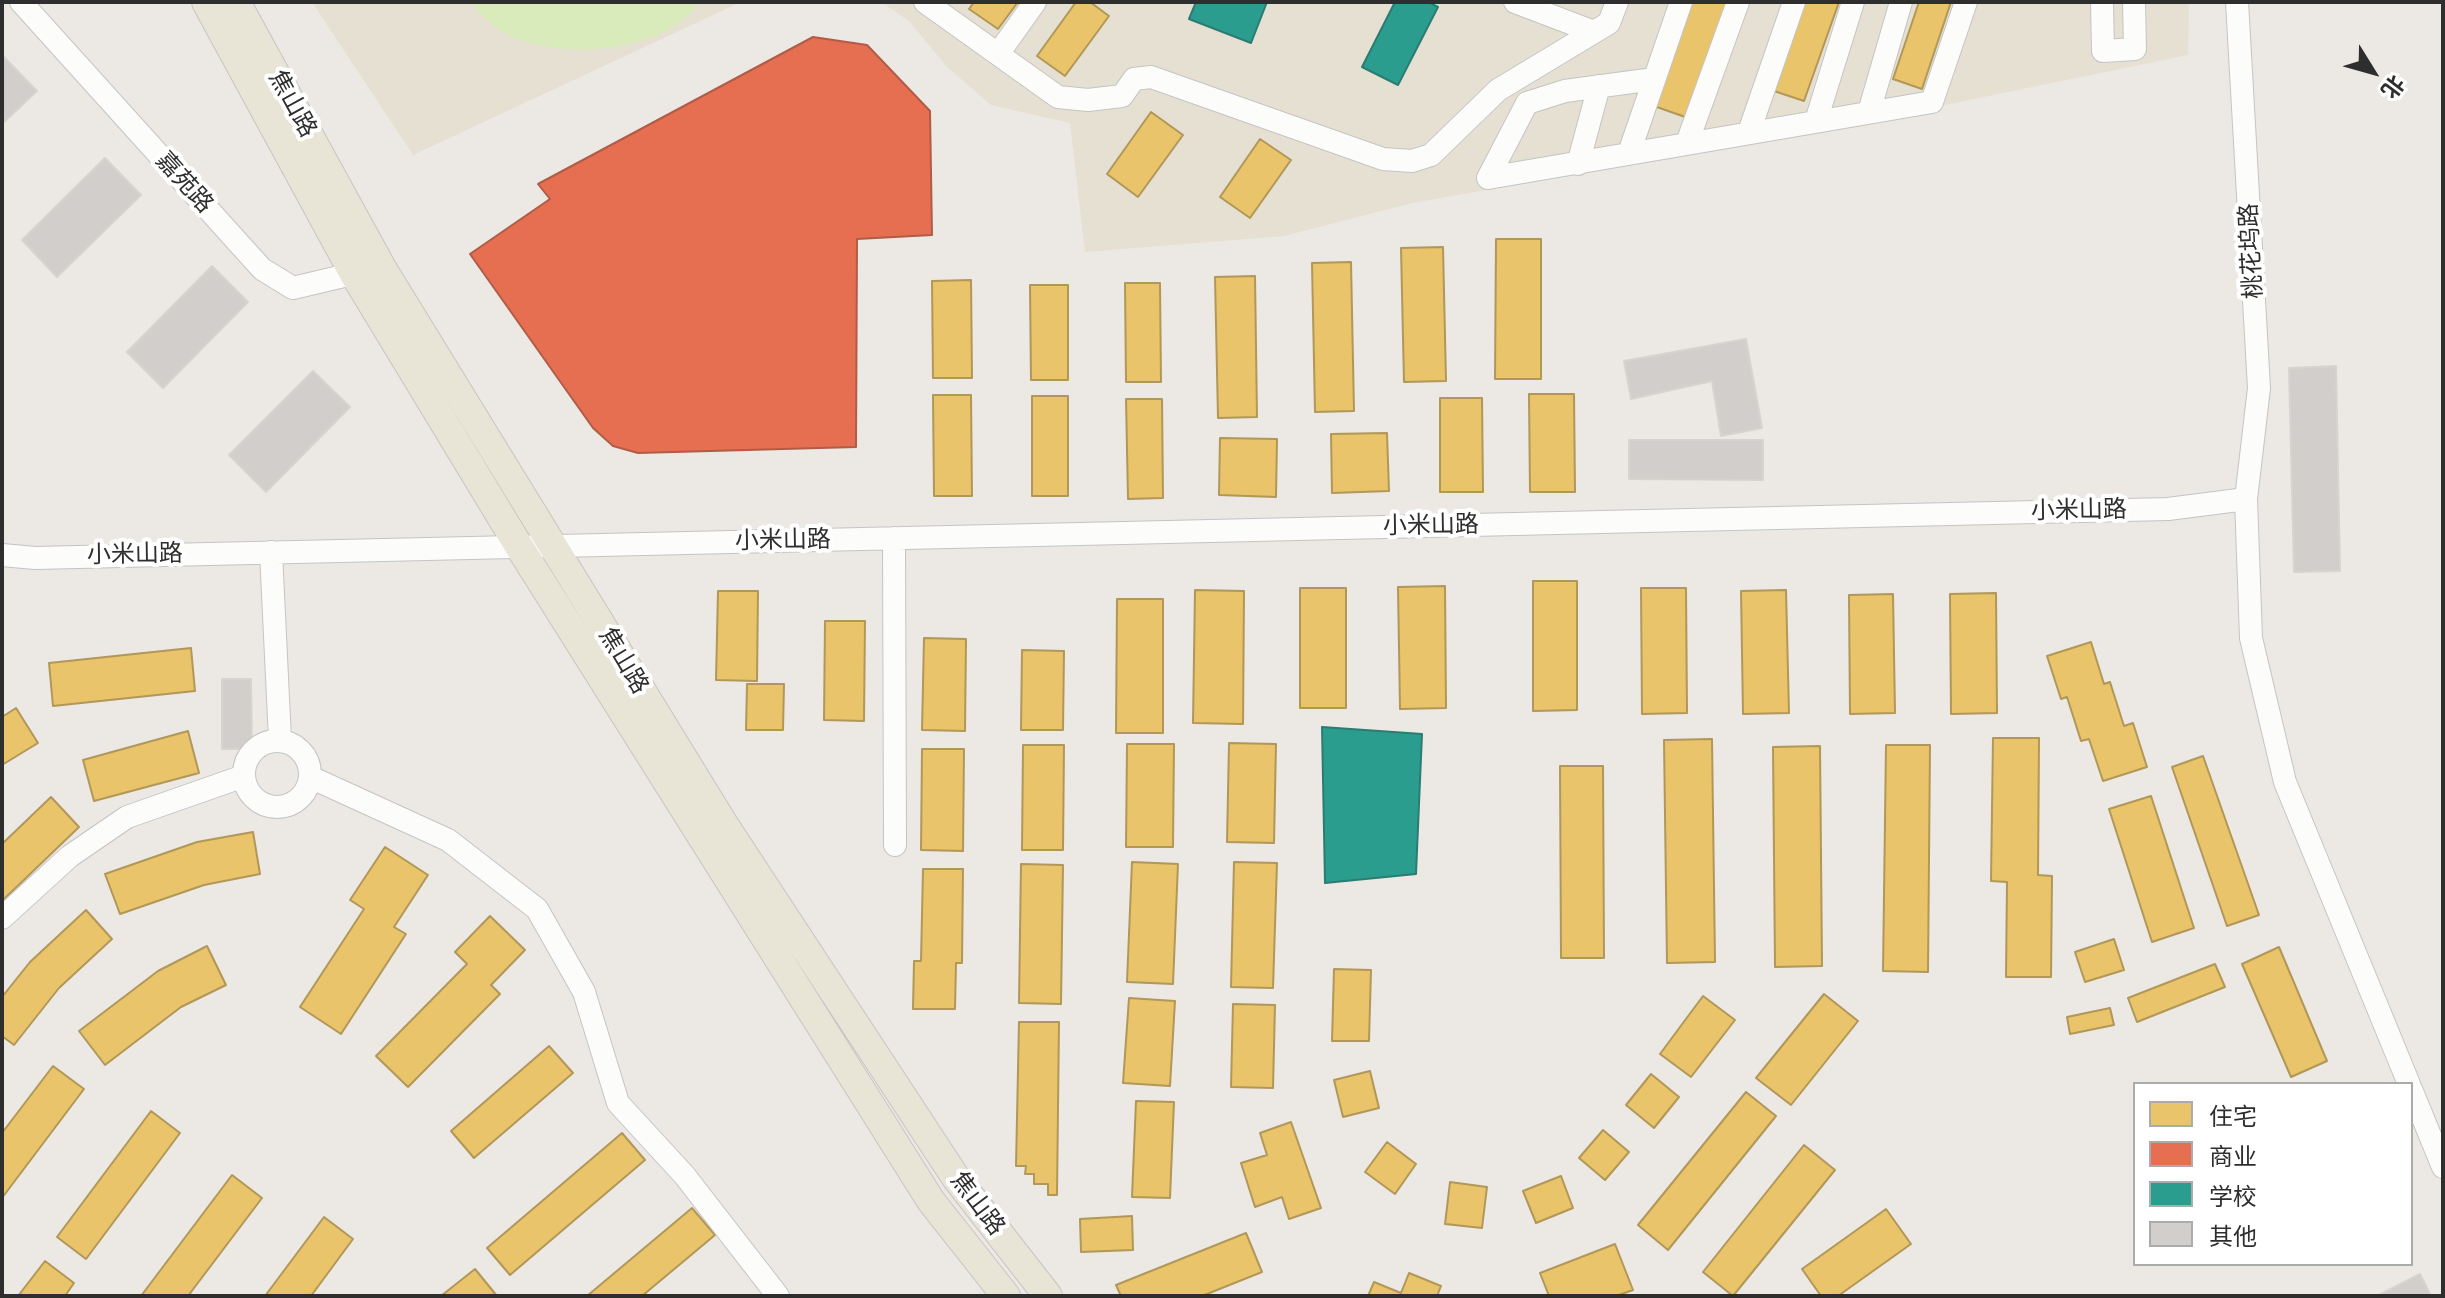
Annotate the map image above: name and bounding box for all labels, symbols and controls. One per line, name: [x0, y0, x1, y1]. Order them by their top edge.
north arrow: [2333, 32, 2413, 112]
street label: 焦山路: [262, 66, 322, 142]
text: 北: [2376, 70, 2409, 103]
street label: 嘉苑路: [149, 147, 219, 219]
street label: 桃花坞路: [2235, 202, 2269, 300]
street label: 小米山路: [2031, 496, 2127, 526]
street label: 小米山路: [1383, 511, 1479, 541]
street label: 小米山路: [735, 526, 831, 556]
street label: 小米山路: [87, 540, 183, 570]
street label: 焦山路: [592, 623, 654, 699]
legend: [2133, 1082, 2413, 1266]
text: 住宅: [2209, 1103, 2257, 1130]
text: 商业: [2209, 1143, 2257, 1170]
street label: 焦山路: [944, 1167, 1010, 1241]
text: 学校: [2209, 1183, 2257, 1210]
text: 其他: [2209, 1223, 2257, 1250]

